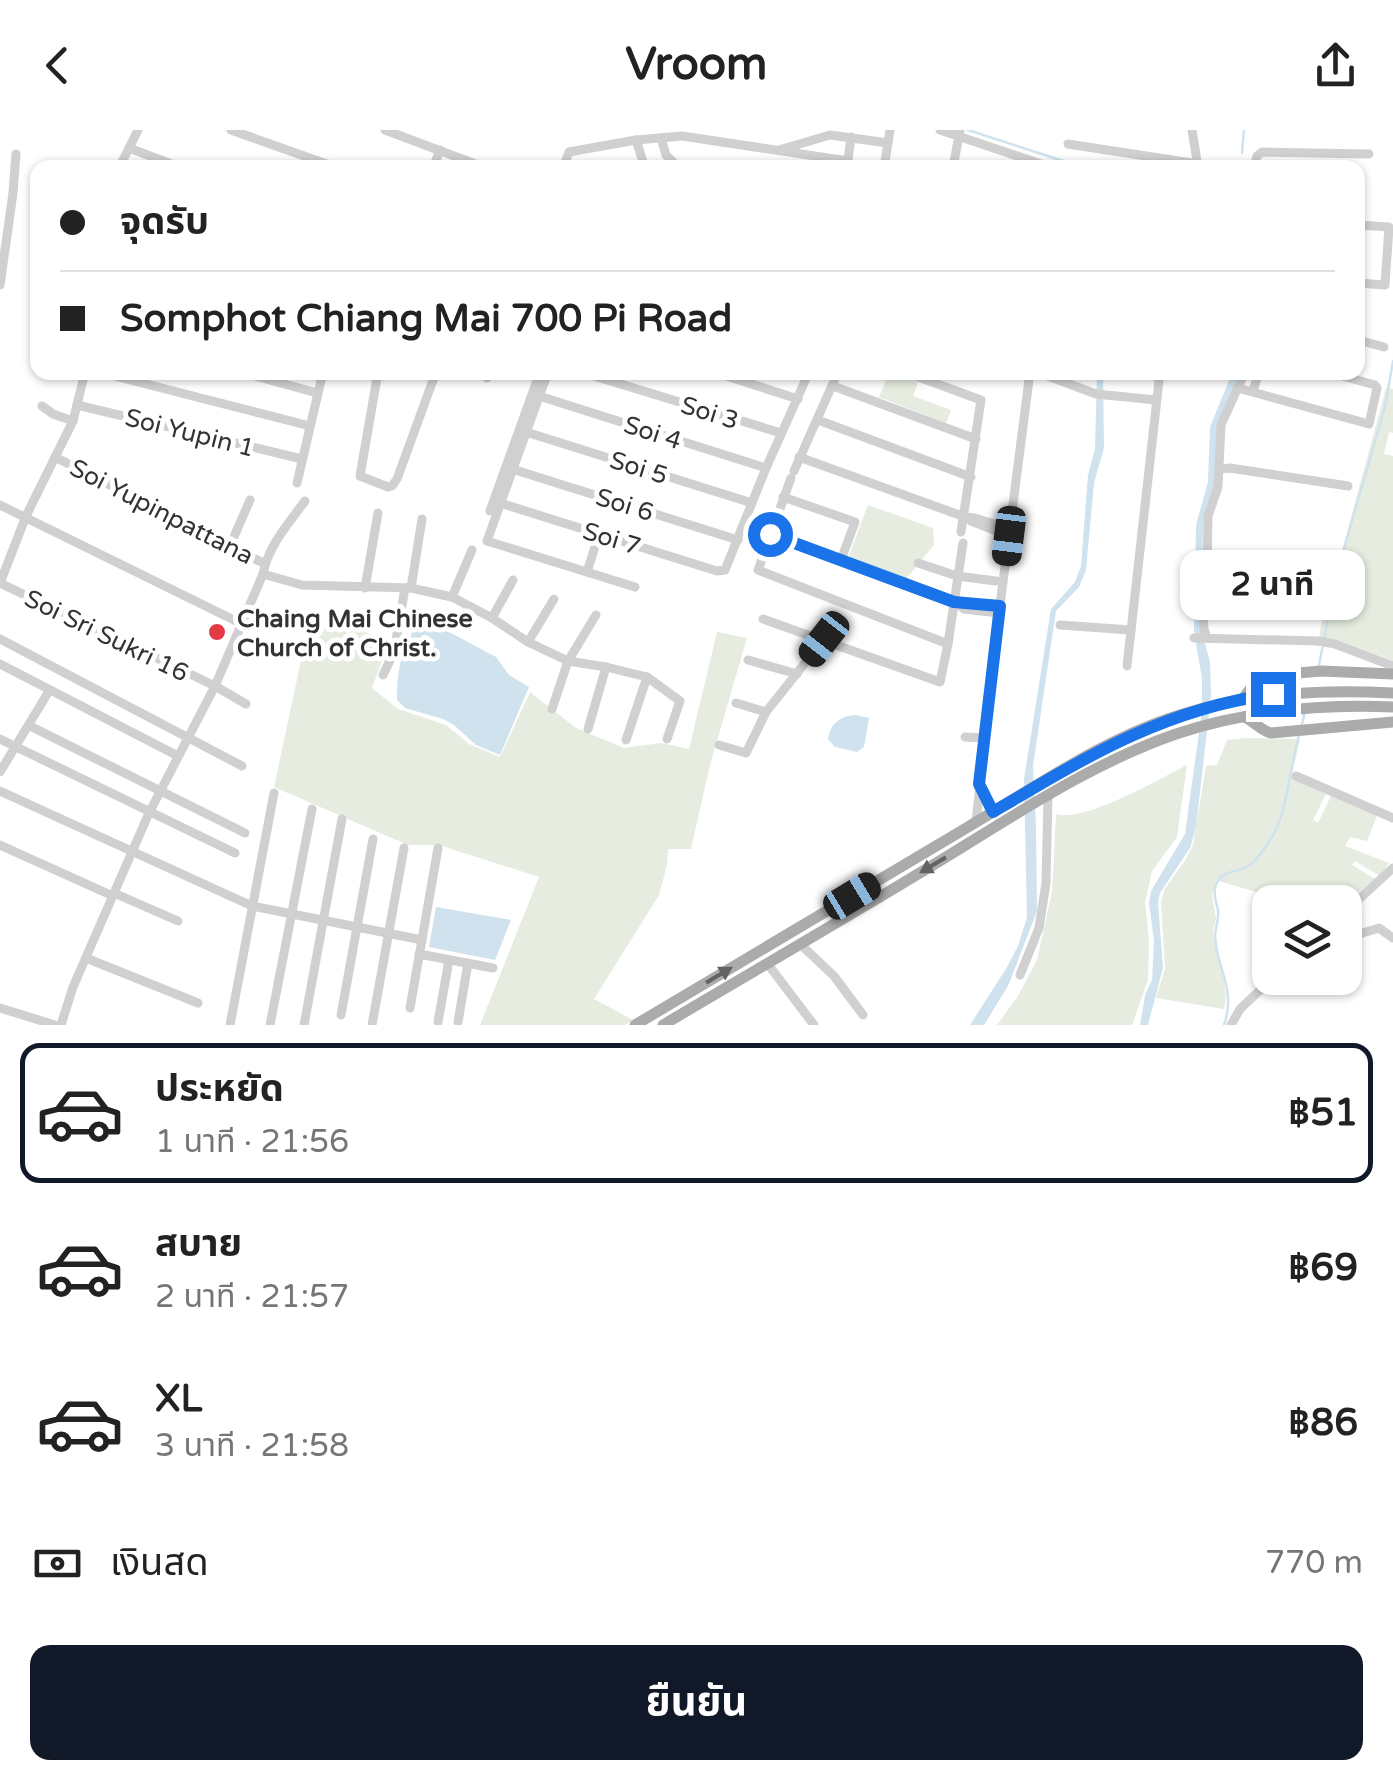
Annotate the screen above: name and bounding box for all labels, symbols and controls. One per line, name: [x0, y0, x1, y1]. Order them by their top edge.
icon: back: [30, 38, 85, 93]
text: Vroom: [626, 38, 767, 92]
icon: share: [1308, 38, 1363, 93]
text: จุดรับ: [120, 199, 209, 245]
text: Somphot Chiang Mai 700 Pi Road: [120, 296, 732, 342]
street label: Soi 3: [677, 390, 742, 436]
street label: Soi Yupin 1: [122, 402, 258, 464]
street label: Soi 4: [620, 410, 685, 456]
street label: Soi 5: [606, 445, 671, 491]
street label: Soi Yupinpattana: [65, 453, 258, 571]
street label: Soi 6: [592, 482, 657, 528]
car: [990, 504, 1028, 568]
route start: [748, 512, 793, 557]
street label: Soi 7: [579, 516, 644, 562]
callout: 2 นาที: [1180, 549, 1366, 619]
text: 2 นาที: [1231, 566, 1314, 604]
street label: Soi Sri Sukri 16: [20, 583, 193, 689]
place label: Chaing Mai Chinese Church of Christ.: [237, 604, 473, 663]
car: [794, 606, 854, 672]
marker: Chaing Mai Chinese Church of Christ.: [206, 621, 228, 643]
route end: [1251, 672, 1296, 717]
one-way arrow: [919, 856, 947, 873]
car: [819, 868, 885, 924]
map controls: [1252, 885, 1362, 995]
button: layers: [1252, 885, 1362, 995]
one-way arrow: [705, 967, 733, 984]
text: ประหยัด: [155, 1066, 284, 1112]
icon: car: [35, 1068, 125, 1158]
text: ฿51: [1288, 1090, 1358, 1136]
text: 1 นาที · 21:56: [155, 1123, 349, 1161]
text: สบาย: [155, 1221, 242, 1267]
icon: car: [35, 1223, 125, 1313]
text: ฿69: [1288, 1245, 1358, 1291]
text: 2 นาที · 21:57: [155, 1278, 349, 1316]
text: XL: [155, 1376, 202, 1422]
icon: car: [35, 1378, 125, 1468]
text: ฿86: [1288, 1400, 1358, 1446]
text: 3 นาที · 21:58: [155, 1427, 349, 1465]
icon: cash: [30, 1536, 85, 1591]
text: เงินสด: [110, 1540, 209, 1586]
text: 770 m: [1265, 1544, 1363, 1582]
button: ยืนยัน: [30, 1645, 1363, 1760]

